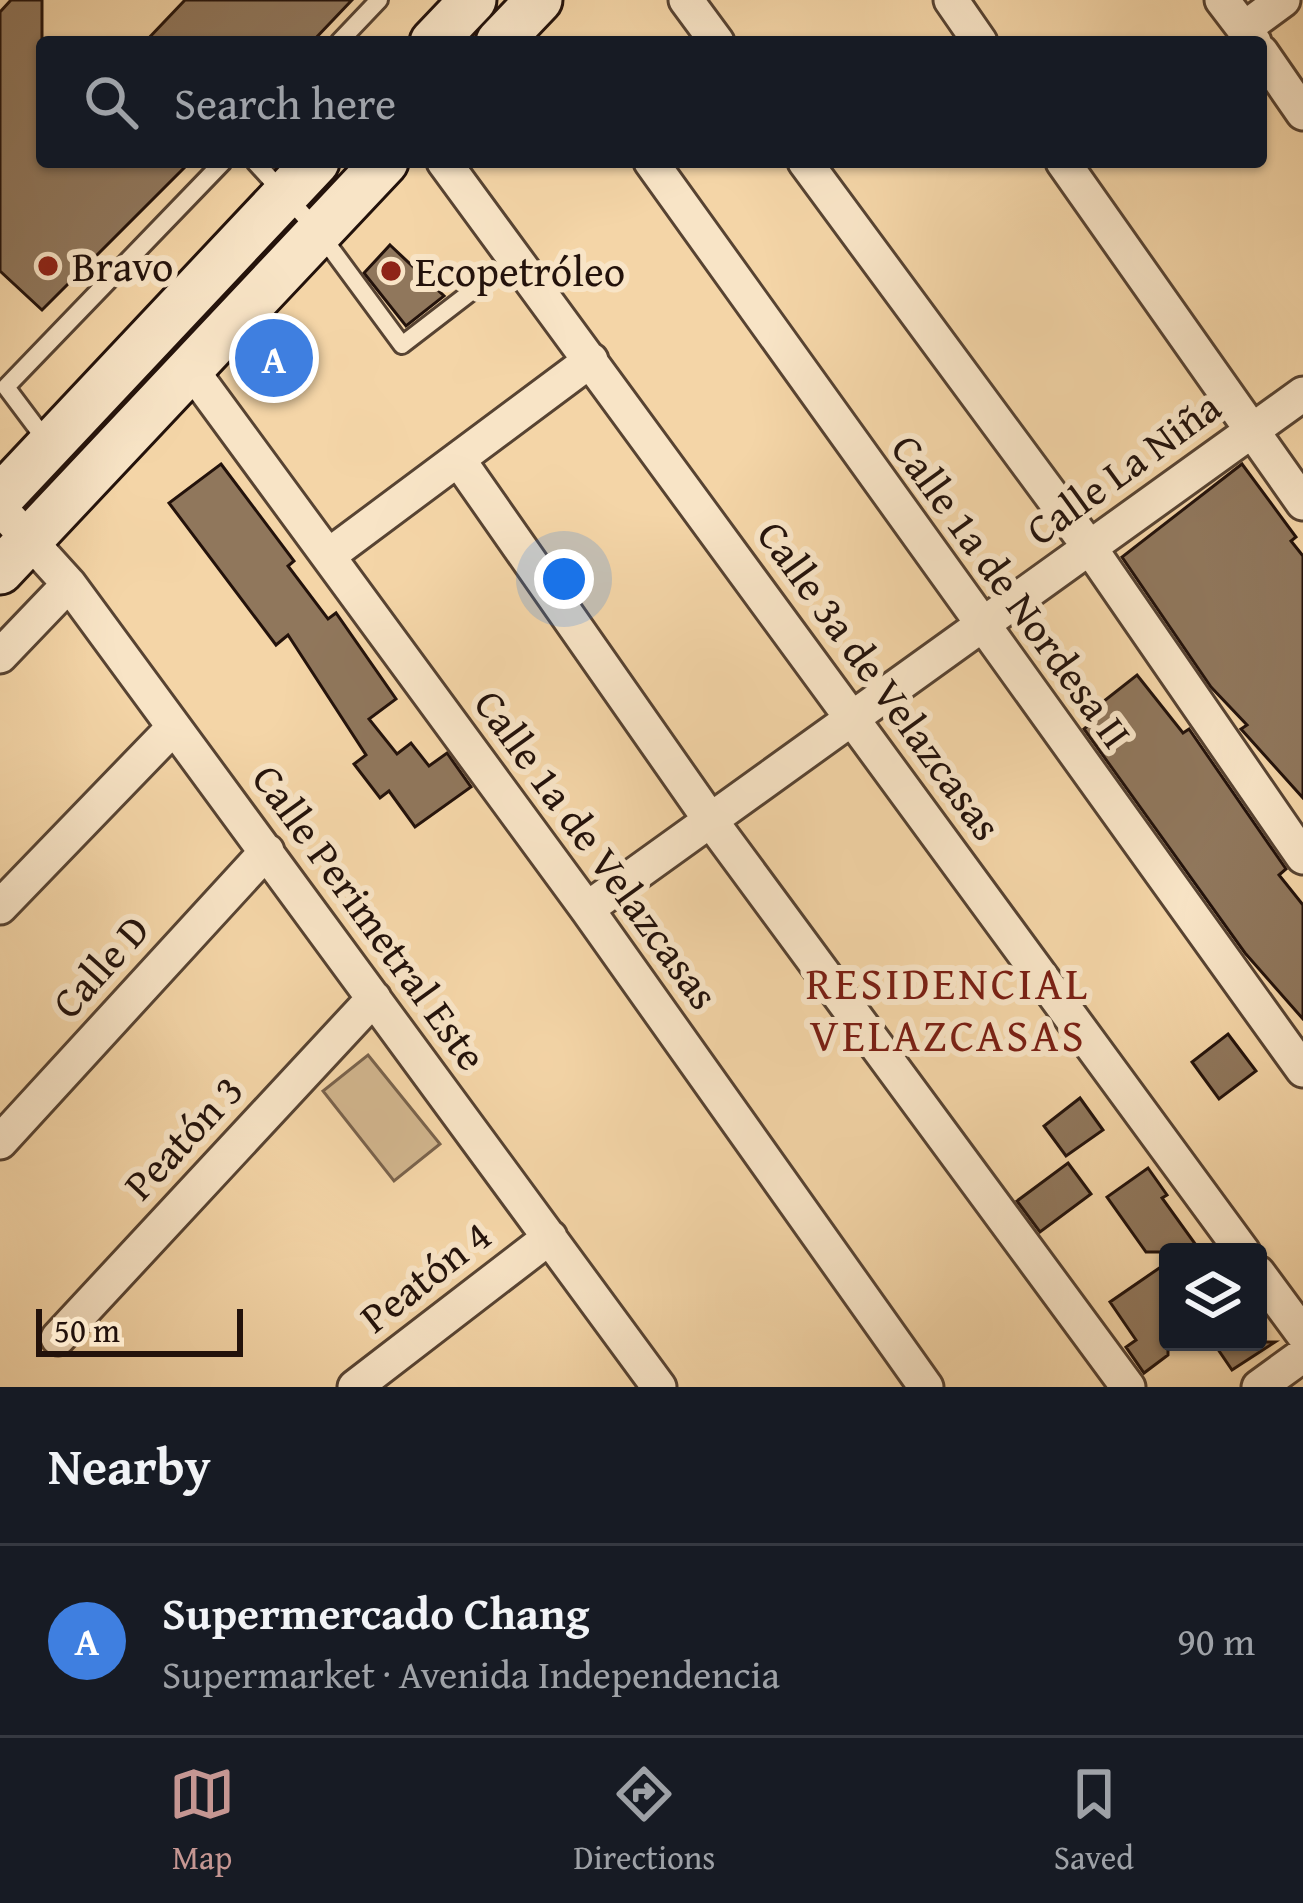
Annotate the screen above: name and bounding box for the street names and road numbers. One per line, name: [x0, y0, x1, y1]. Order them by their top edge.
street label: Calle La Niña: [1013, 376, 1233, 559]
street label: Calle 1a de Nordesa II: [877, 421, 1147, 761]
street label: Calle 3a de Velazcasas: [743, 507, 1017, 852]
street label: Calle 1a de Velazcasas: [460, 676, 734, 1021]
street label: Calle Perimetral Este: [238, 751, 503, 1083]
street label: Calle D: [37, 900, 163, 1031]
street label: Peatón 3: [109, 1060, 257, 1213]
street label: Peatón 4: [346, 1205, 503, 1346]

